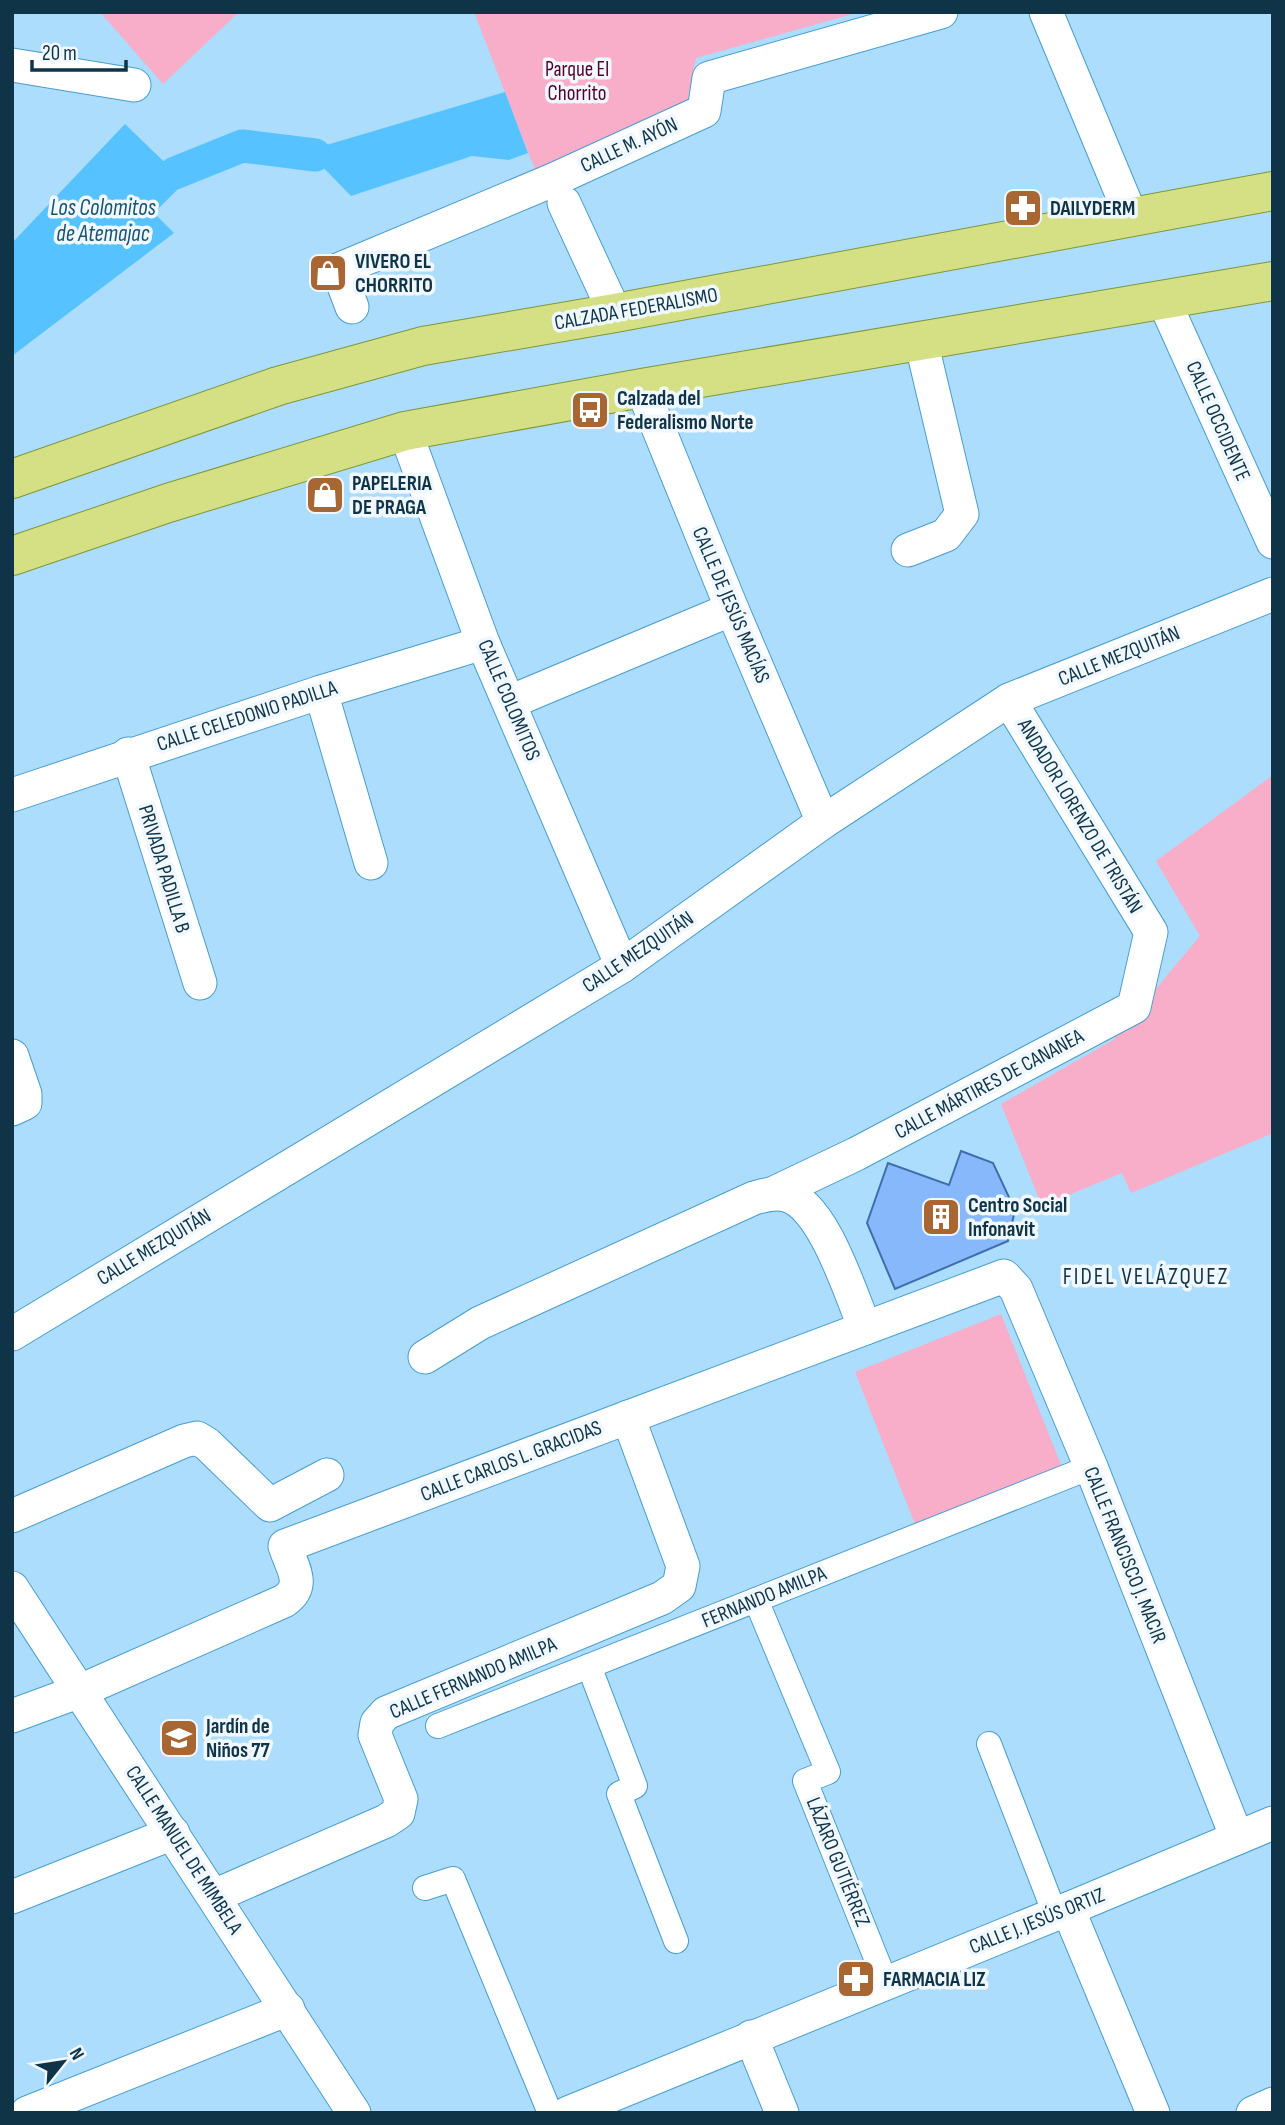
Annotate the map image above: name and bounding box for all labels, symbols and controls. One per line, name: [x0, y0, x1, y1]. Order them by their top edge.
scale bar: [32, 28, 126, 72]
text: 20 m: [42, 41, 77, 66]
park label: Parque El Chorrito: [545, 57, 609, 106]
street label: CALLE M. AYÓN: [577, 112, 681, 178]
pharmacy icon: DAILYDERM: [1002, 187, 1044, 229]
water label: Los Colomitos de Atemajac: [50, 194, 156, 248]
place label: DAILYDERM: [1050, 196, 1135, 221]
place label: VIVERO EL CHORRITO: [355, 249, 433, 298]
shop icon: VIVERO EL CHORRITO: [307, 252, 349, 294]
street label: CALZADA FEDERALISMO: [552, 282, 720, 336]
street label: CALLE OCCIDENTE: [1180, 357, 1256, 485]
place label: Calzada del Federalismo Norte: [617, 386, 753, 435]
bus stop icon: Calzada del Federalismo Norte: [569, 389, 611, 431]
place label: PAPELERIA DE PRAGA: [352, 471, 433, 520]
shop icon: PAPELERIA DE PRAGA: [304, 474, 346, 516]
street label: CALLE DE JESÚS MACÍAS: [687, 523, 775, 687]
street label: CALLE MEZQUITÁN: [1055, 620, 1183, 692]
street label: CALLE COLOMITOS: [472, 636, 546, 764]
street label: CALLE CELEDONIO PADILLA: [154, 675, 341, 757]
street label: ANDADOR LORENZO DE TRISTÁN: [1011, 713, 1148, 918]
street label: PRIVADA PADILLA B: [133, 802, 195, 936]
street label: CALLE MEZQUITÁN: [578, 906, 698, 998]
street label: CALLE MÁRTIRES DE CANANEA: [890, 1023, 1089, 1144]
place label: Centro Social Infonavit: [968, 1193, 1067, 1242]
building icon: Centro Social Infonavit: [920, 1196, 962, 1238]
street label: CALLE MEZQUITÁN: [92, 1203, 216, 1291]
district label: FIDEL VELÁZQUEZ: [1063, 1263, 1229, 1291]
street label: CALLE CARLOS L. GRACIDAS: [417, 1415, 605, 1507]
street label: CALLE FRANCISCO J. MACIR: [1078, 1463, 1172, 1647]
street label: FERNANDO AMILPA: [698, 1560, 831, 1633]
street label: CALLE FERNANDO AMILPA: [386, 1631, 561, 1724]
place label: Jardín de Niños 77: [205, 1714, 271, 1763]
school or university icon: Jardín de Niños 77: [158, 1717, 200, 1759]
street label: CALLE MANUEL DE MIMBELA: [120, 1761, 248, 1940]
street label: LÁZARO GUTIÉRREZ: [801, 1794, 875, 1931]
street label: CALLE J. JESÚS ORTIZ: [966, 1882, 1109, 1960]
pharmacy icon: FARMACIA LIZ: [835, 1958, 877, 2000]
place label: FARMACIA LIZ: [883, 1967, 985, 1992]
north arrow: [28, 2027, 98, 2097]
text: N: [64, 2044, 89, 2064]

